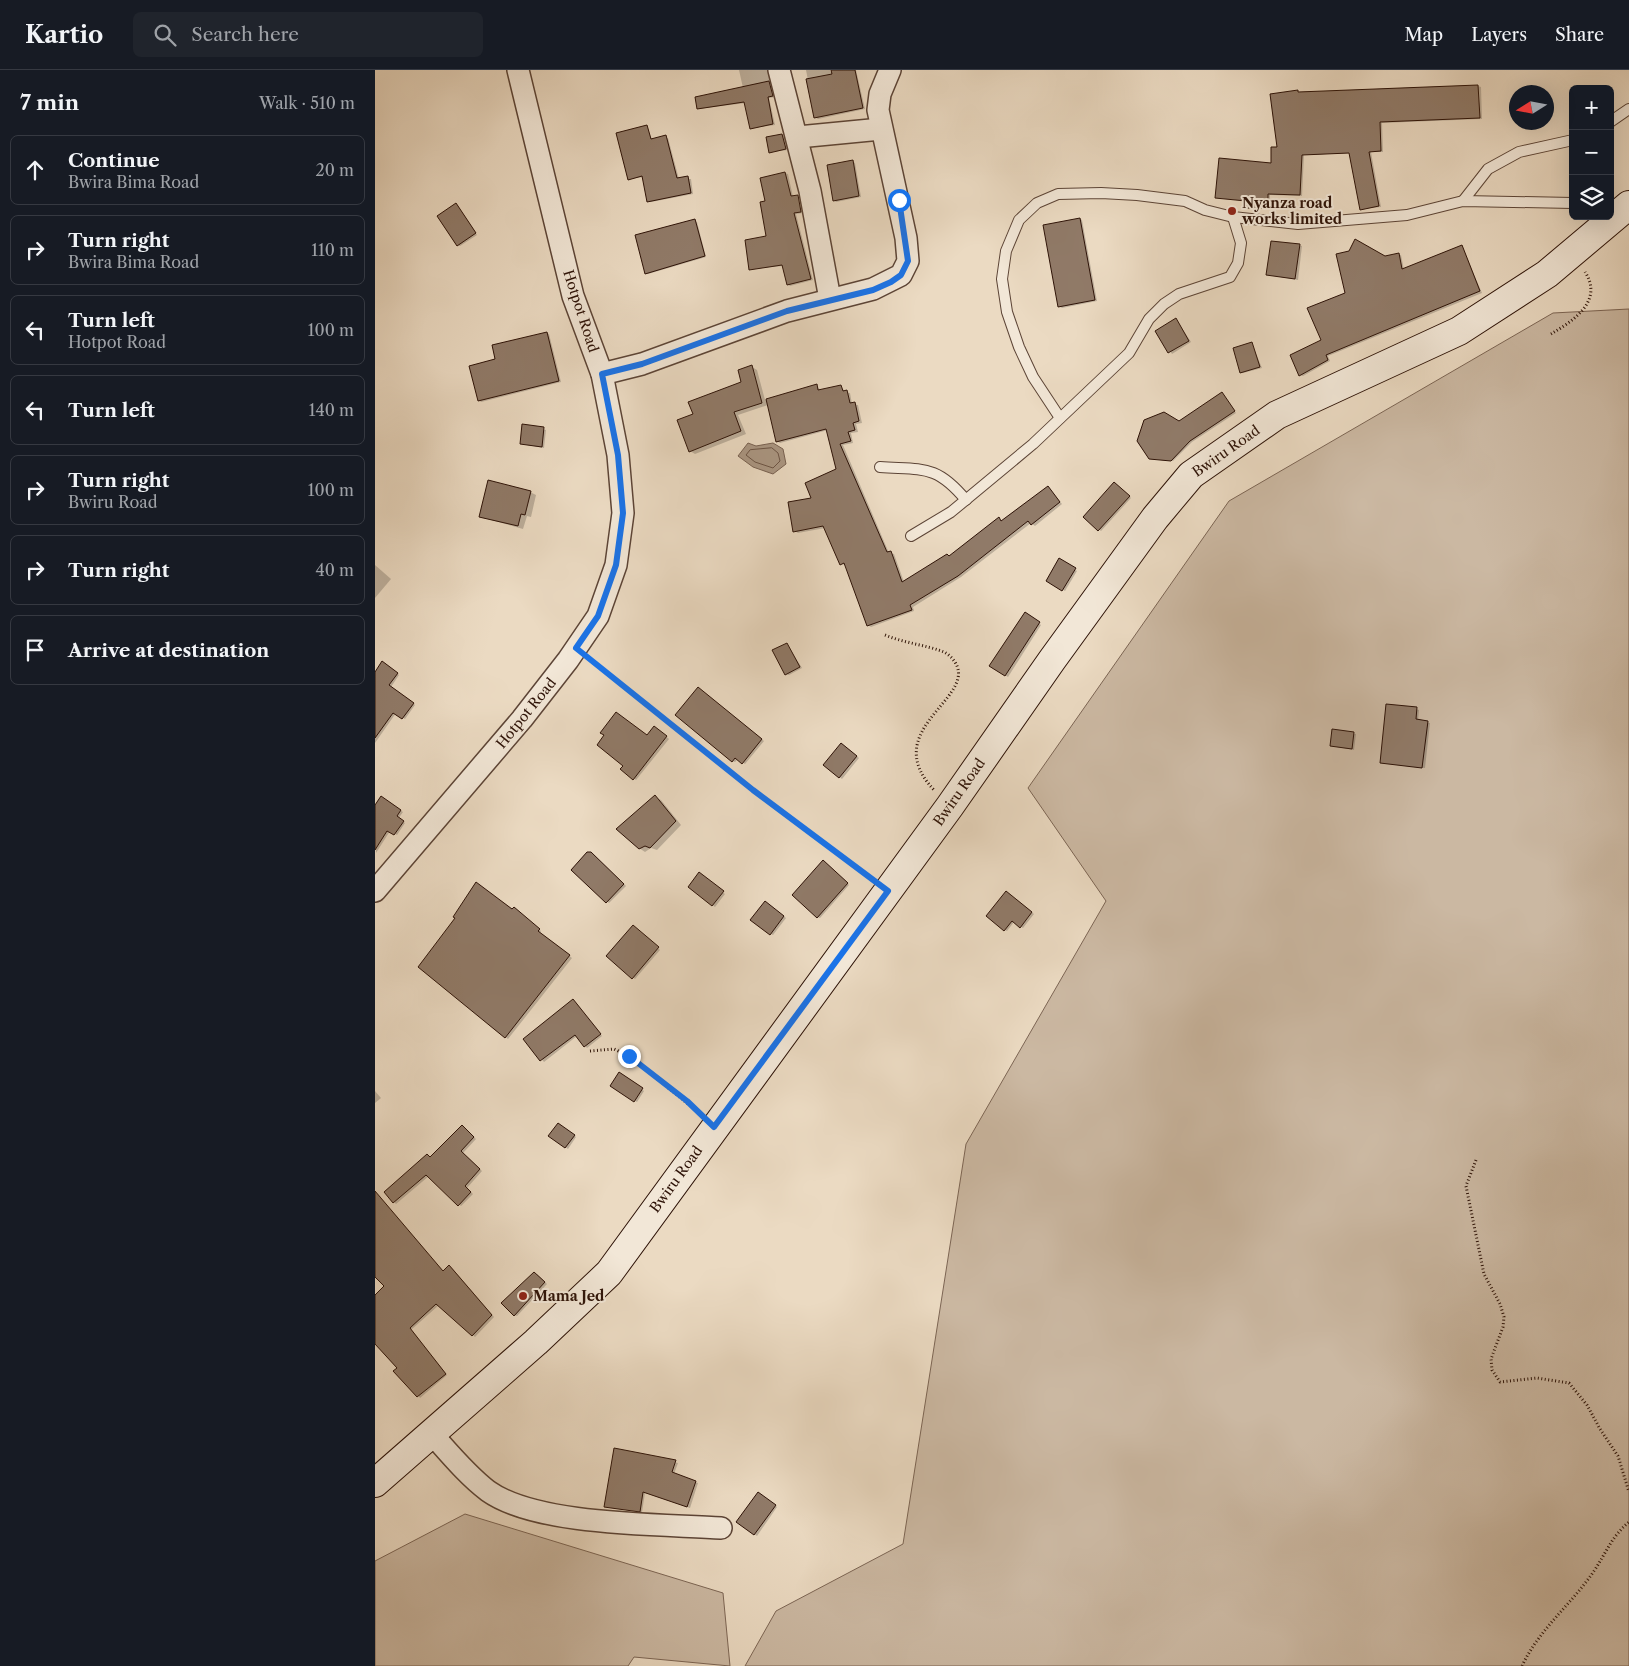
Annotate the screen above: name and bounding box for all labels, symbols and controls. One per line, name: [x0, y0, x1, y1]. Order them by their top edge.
search box: [133, 12, 483, 57]
text: Kartio: [25, 20, 103, 49]
icon: search: [151, 21, 179, 49]
text: Search here: [191, 23, 299, 46]
text: Map: [1405, 24, 1443, 46]
text: Layers: [1471, 24, 1527, 46]
text: Share: [1555, 24, 1604, 46]
north arrow: [1509, 85, 1554, 130]
map controls: [1569, 85, 1614, 220]
button: +: [1569, 85, 1614, 130]
text: 7 min: [20, 90, 79, 115]
text: Walk · 510 m: [259, 93, 355, 113]
button: −: [1569, 130, 1614, 175]
text: Continue: [68, 149, 160, 172]
icon: ahead: [21, 156, 49, 184]
text: 20 m: [315, 160, 354, 180]
text: Bwira Bima Road: [68, 172, 199, 192]
button: layers: [1569, 175, 1614, 220]
route start: [888, 189, 911, 212]
place label: Nyanza road works limited: [1241, 194, 1343, 228]
marker: Nyanza road works limited: [1226, 205, 1238, 217]
text: Turn right: [68, 229, 169, 252]
icon: right: [21, 236, 49, 264]
text: 110 m: [311, 240, 354, 260]
text: Bwira Bima Road: [68, 252, 199, 272]
street label: Hotpot Road: [559, 267, 603, 355]
text: Turn left: [68, 309, 155, 332]
icon: left: [21, 316, 49, 344]
text: 100 m: [308, 320, 354, 340]
text: Hotpot Road: [68, 332, 166, 352]
icon: left: [21, 396, 49, 424]
text: Turn left: [68, 399, 155, 422]
text: 140 m: [309, 400, 354, 420]
street label: Bwiru Road: [1189, 421, 1264, 481]
text: Turn right: [68, 469, 169, 492]
icon: right: [21, 476, 49, 504]
text: 100 m: [308, 480, 354, 500]
text: Bwiru Road: [68, 492, 158, 512]
icon: right: [21, 556, 49, 584]
text: Turn right: [68, 559, 169, 582]
text: 40 m: [315, 560, 354, 580]
icon: arrive: [21, 636, 49, 664]
text: Arrive at destination: [68, 639, 269, 662]
street label: Hotpot Road: [492, 674, 560, 752]
street label: Bwiru Road: [929, 754, 989, 829]
route end: [618, 1045, 641, 1068]
street label: Bwiru Road: [646, 1142, 707, 1216]
place label: Mama Jed: [533, 1287, 605, 1305]
marker: Mama Jed: [517, 1290, 529, 1302]

